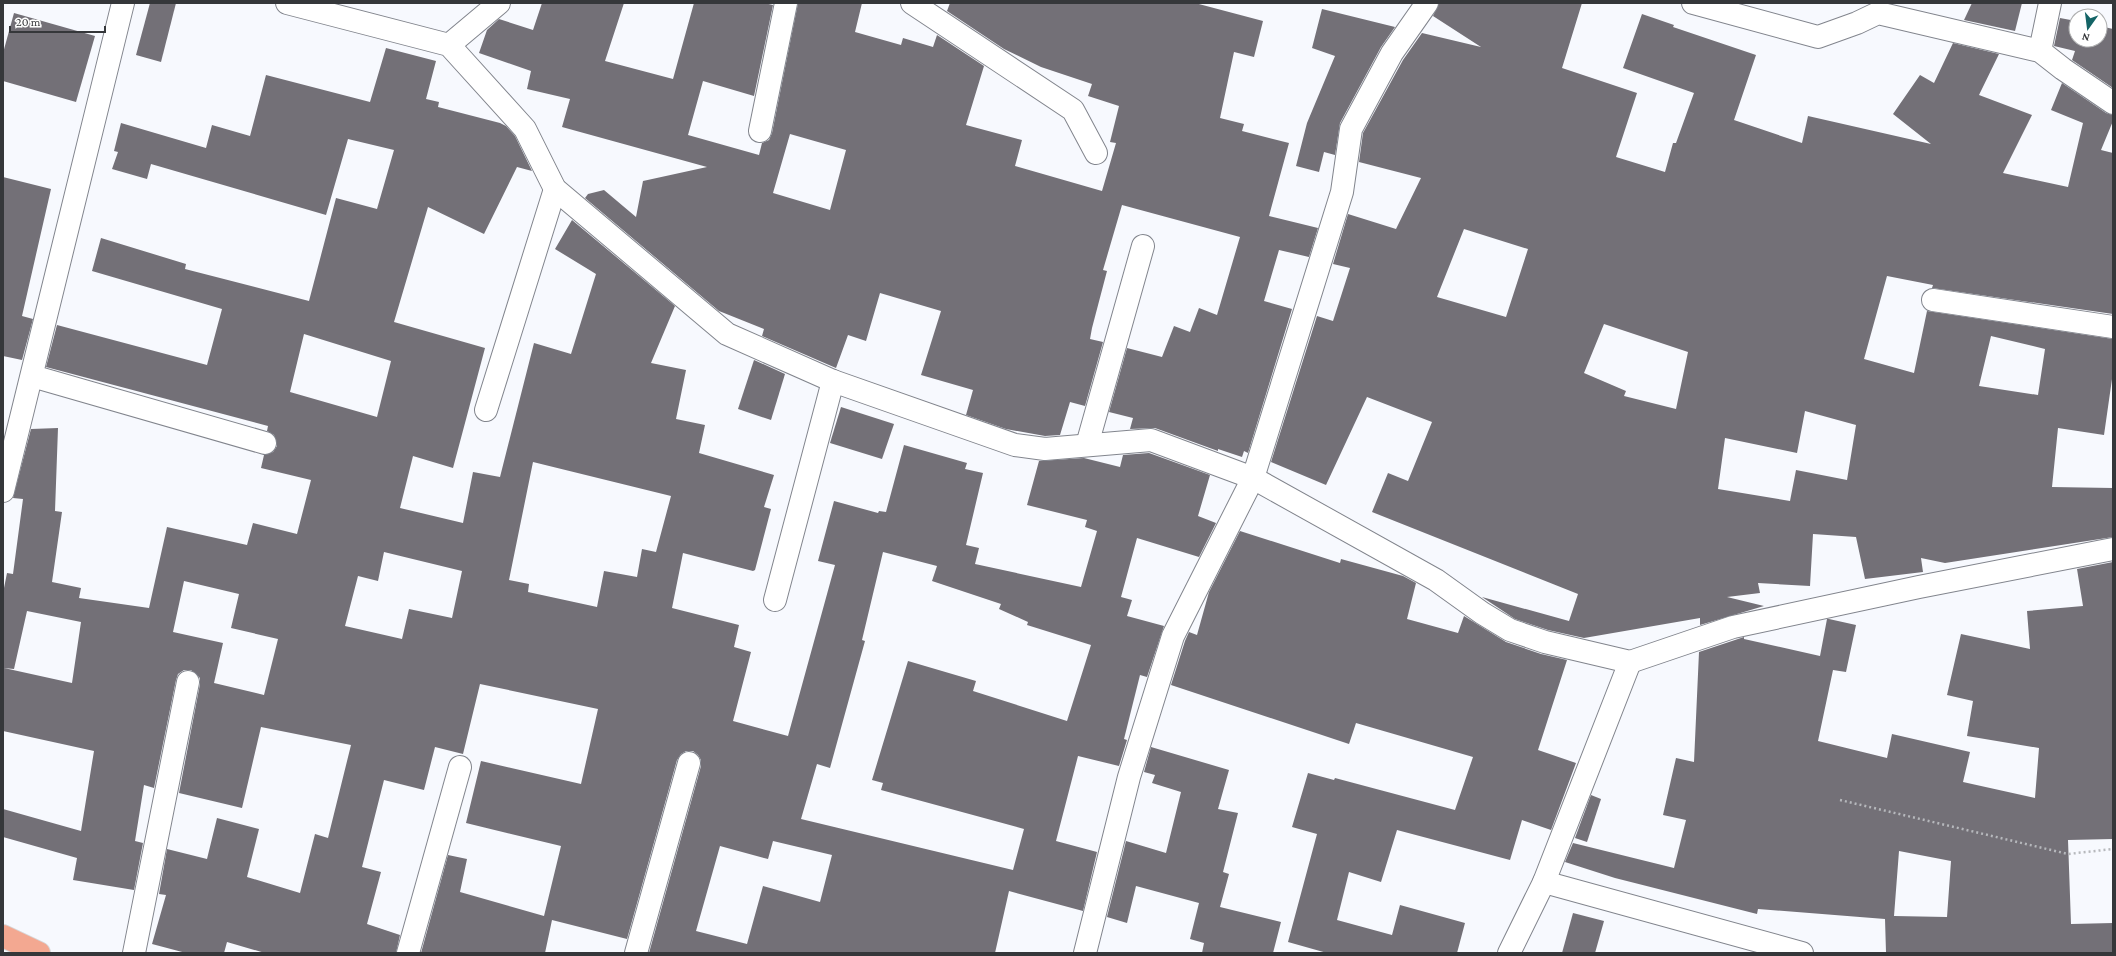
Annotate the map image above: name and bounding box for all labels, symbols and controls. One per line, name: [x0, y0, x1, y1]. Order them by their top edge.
scale bar: [10, 8, 105, 34]
north arrow: [2068, 8, 2108, 48]
text: 20 m: [16, 15, 41, 29]
text: N: [2080, 31, 2091, 44]

